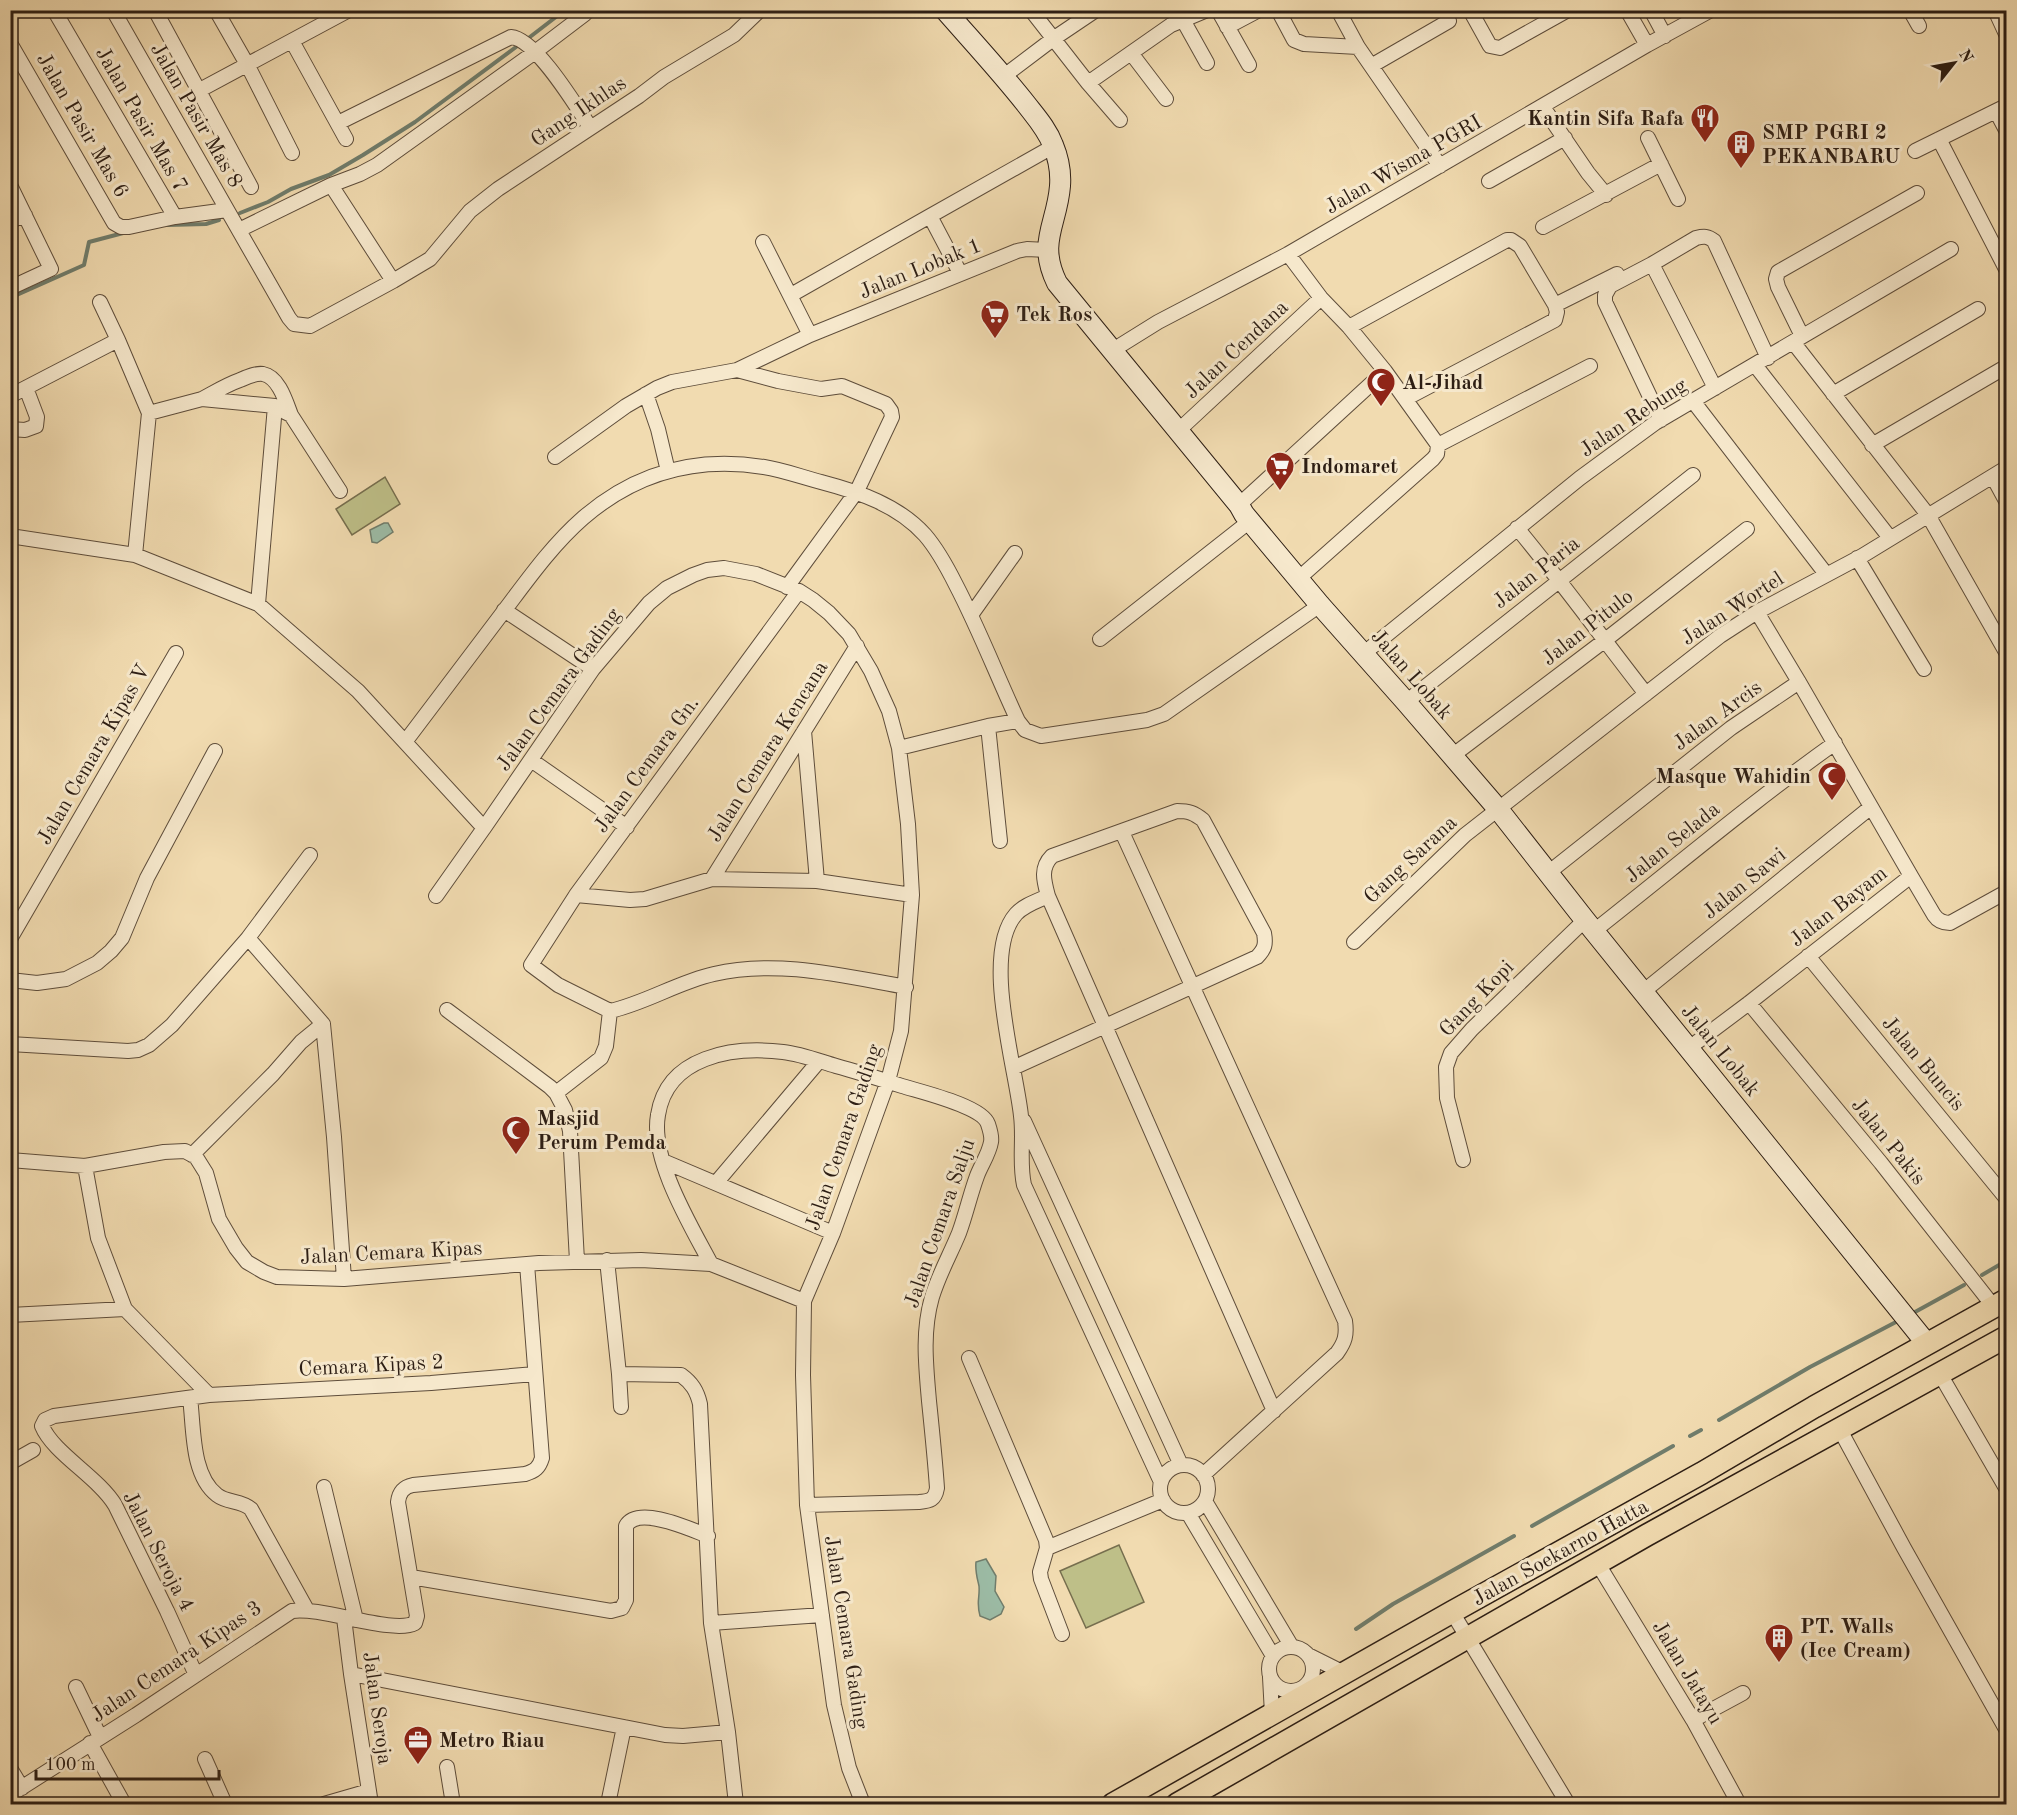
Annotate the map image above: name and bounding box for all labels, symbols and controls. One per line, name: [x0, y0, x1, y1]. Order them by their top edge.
north arrow: [1924, 33, 1984, 93]
street label: Jalan Pasir Mas 8: [146, 40, 246, 192]
street label: Jalan Pasir Mas 7: [91, 44, 191, 196]
text: N: [1955, 47, 1976, 66]
street label: Jalan Pasir Mas 6: [32, 50, 132, 202]
street label: Gang Ikhlas: [527, 73, 630, 152]
restaurant icon: Kantin Sifa Rafa: [1689, 102, 1721, 144]
place label: Kantin Sifa Rafa: [1527, 109, 1684, 130]
street label: Jalan Wisma PGRI: [1322, 112, 1486, 219]
place label: SMP PGRI 2 PEKANBARU: [1762, 123, 1900, 168]
building icon: SMP PGRI 2 PEKANBARU: [1725, 128, 1757, 170]
street label: Jalan Lobak 1: [857, 235, 985, 303]
street label: Jalan Cendana: [1181, 297, 1293, 403]
supermarket icon: Tek Ros: [979, 298, 1011, 340]
place label: Tek Ros: [1016, 305, 1092, 326]
mosque icon: Al-Jihad: [1365, 366, 1397, 408]
place label: Al-Jihad: [1402, 373, 1483, 394]
street label: Jalan Rebung: [1576, 374, 1692, 462]
supermarket icon: Indomaret: [1264, 450, 1296, 492]
place label: Indomaret: [1301, 457, 1398, 478]
street label: Jalan Paria: [1490, 533, 1584, 613]
street label: Jalan Wortel: [1678, 568, 1788, 650]
street label: Jalan Pitulo: [1538, 586, 1638, 670]
street label: Jalan Cemara Gading: [493, 604, 626, 775]
street label: Jalan Lobak: [1366, 626, 1455, 724]
street label: Jalan Cemara Kencana: [704, 658, 832, 846]
street label: Jalan Cemara Kipas V: [34, 661, 155, 849]
street label: Jalan Arcis: [1670, 677, 1766, 755]
street label: Jalan Cemara Gn.: [591, 693, 704, 837]
mosque icon: Masque Wahidin: [1816, 760, 1848, 802]
place label: Masque Wahidin: [1656, 767, 1811, 788]
street label: Jalan Selada: [1622, 799, 1724, 888]
street label: Gang Sarana: [1361, 812, 1461, 908]
street label: Jalan Sawi: [1700, 845, 1790, 924]
street label: Jalan Bayam: [1786, 863, 1891, 951]
street label: Gang Kopi: [1436, 957, 1518, 1041]
street label: Jalan Lobak: [1677, 1001, 1763, 1101]
street label: Jalan Buncis: [1878, 1013, 1968, 1115]
street label: Jalan Cemara Gading: [803, 1041, 886, 1233]
street label: Jalan Pakis: [1847, 1095, 1929, 1189]
place label: Masjid Perum Pemda: [537, 1109, 667, 1154]
mosque icon: Masjid Perum Pemda: [500, 1114, 532, 1156]
street label: Jalan Cemara Salju: [902, 1136, 979, 1311]
street label: Jalan Cemara Kipas: [299, 1238, 483, 1269]
street label: Cemara Kipas 2: [298, 1352, 444, 1381]
street label: Jalan Seroja 4: [118, 1488, 197, 1615]
street label: Jalan Soekarno Hatta: [1469, 1496, 1652, 1610]
street label: Jalan Cemara Gading: [820, 1534, 871, 1731]
street label: Jalan Cemara Kipas 3: [88, 1597, 266, 1727]
street label: Jalan Jatayu: [1648, 1617, 1726, 1728]
place label: PT. Walls (Ice Cream): [1800, 1617, 1911, 1662]
building icon: PT. Walls (Ice Cream): [1763, 1622, 1795, 1664]
street label: Jalan Seroja: [358, 1650, 395, 1766]
office icon: Metro Riau: [402, 1724, 434, 1766]
place label: Metro Riau: [439, 1731, 545, 1752]
scale bar: [36, 1743, 219, 1781]
text: 100 m: [45, 1756, 96, 1774]

